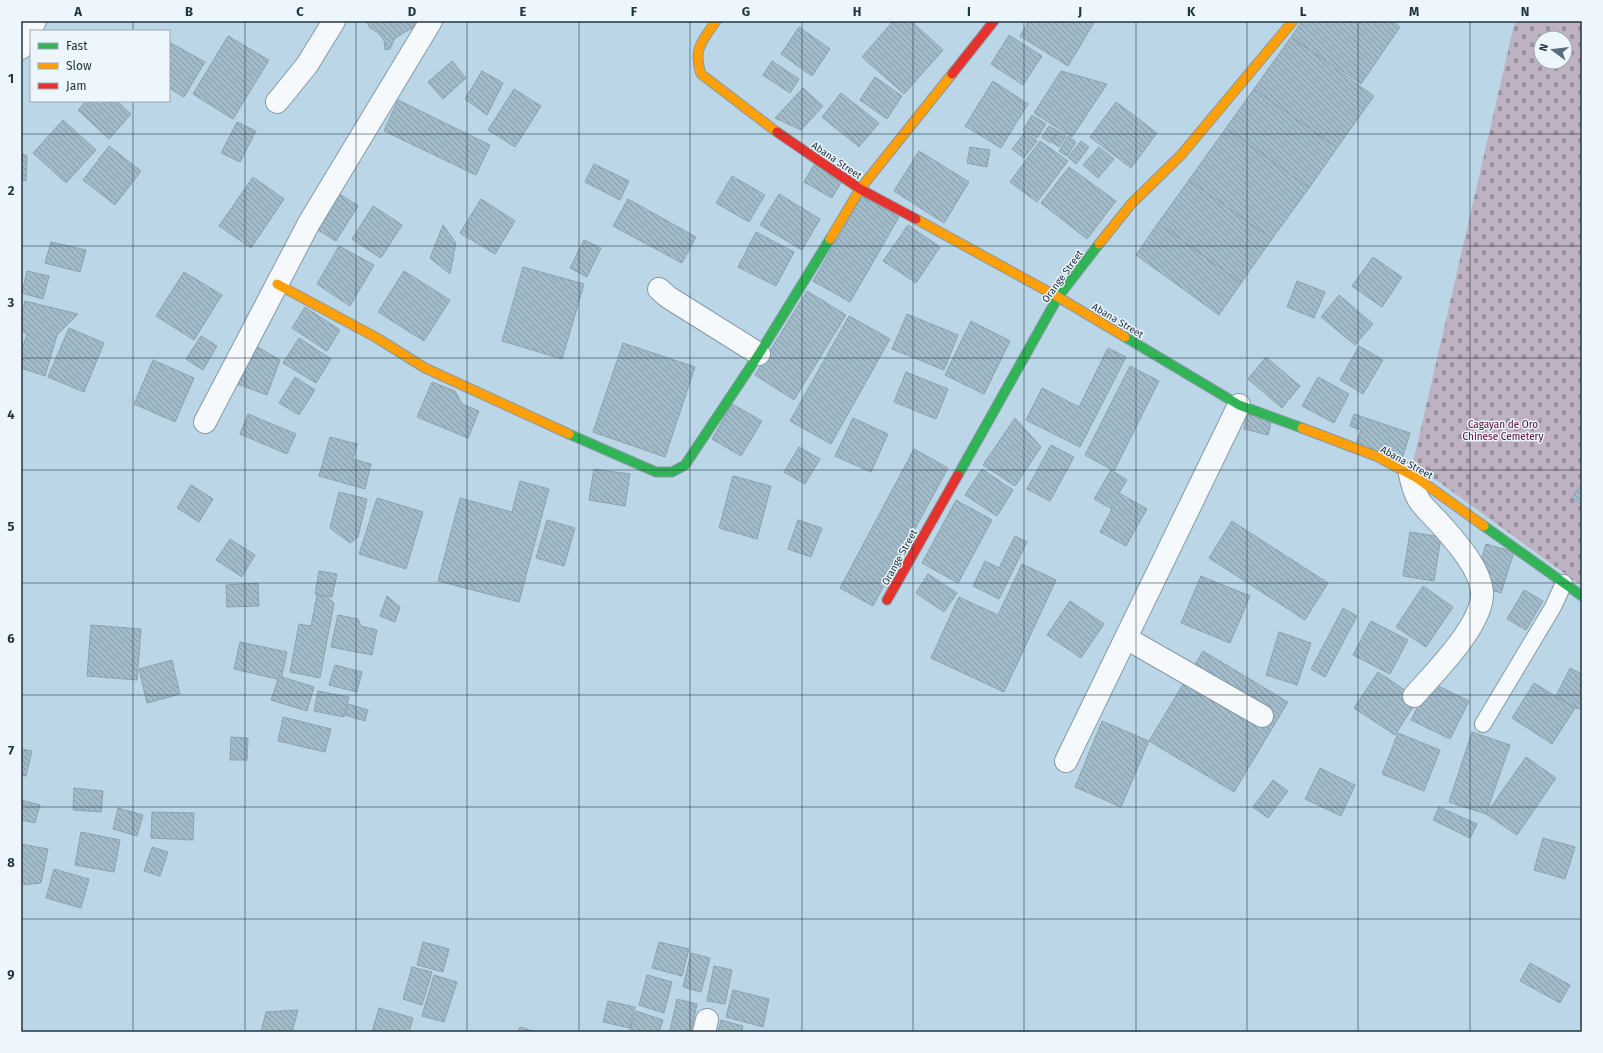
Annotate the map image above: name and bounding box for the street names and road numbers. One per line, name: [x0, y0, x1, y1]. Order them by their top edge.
street label: Abana Street: [809, 140, 864, 182]
street label: Orange Street: [1040, 248, 1086, 305]
street label: Abana Street: [1089, 301, 1146, 341]
street label: Abana Street: [1378, 444, 1435, 482]
street label: Orange Street: [880, 527, 920, 588]

